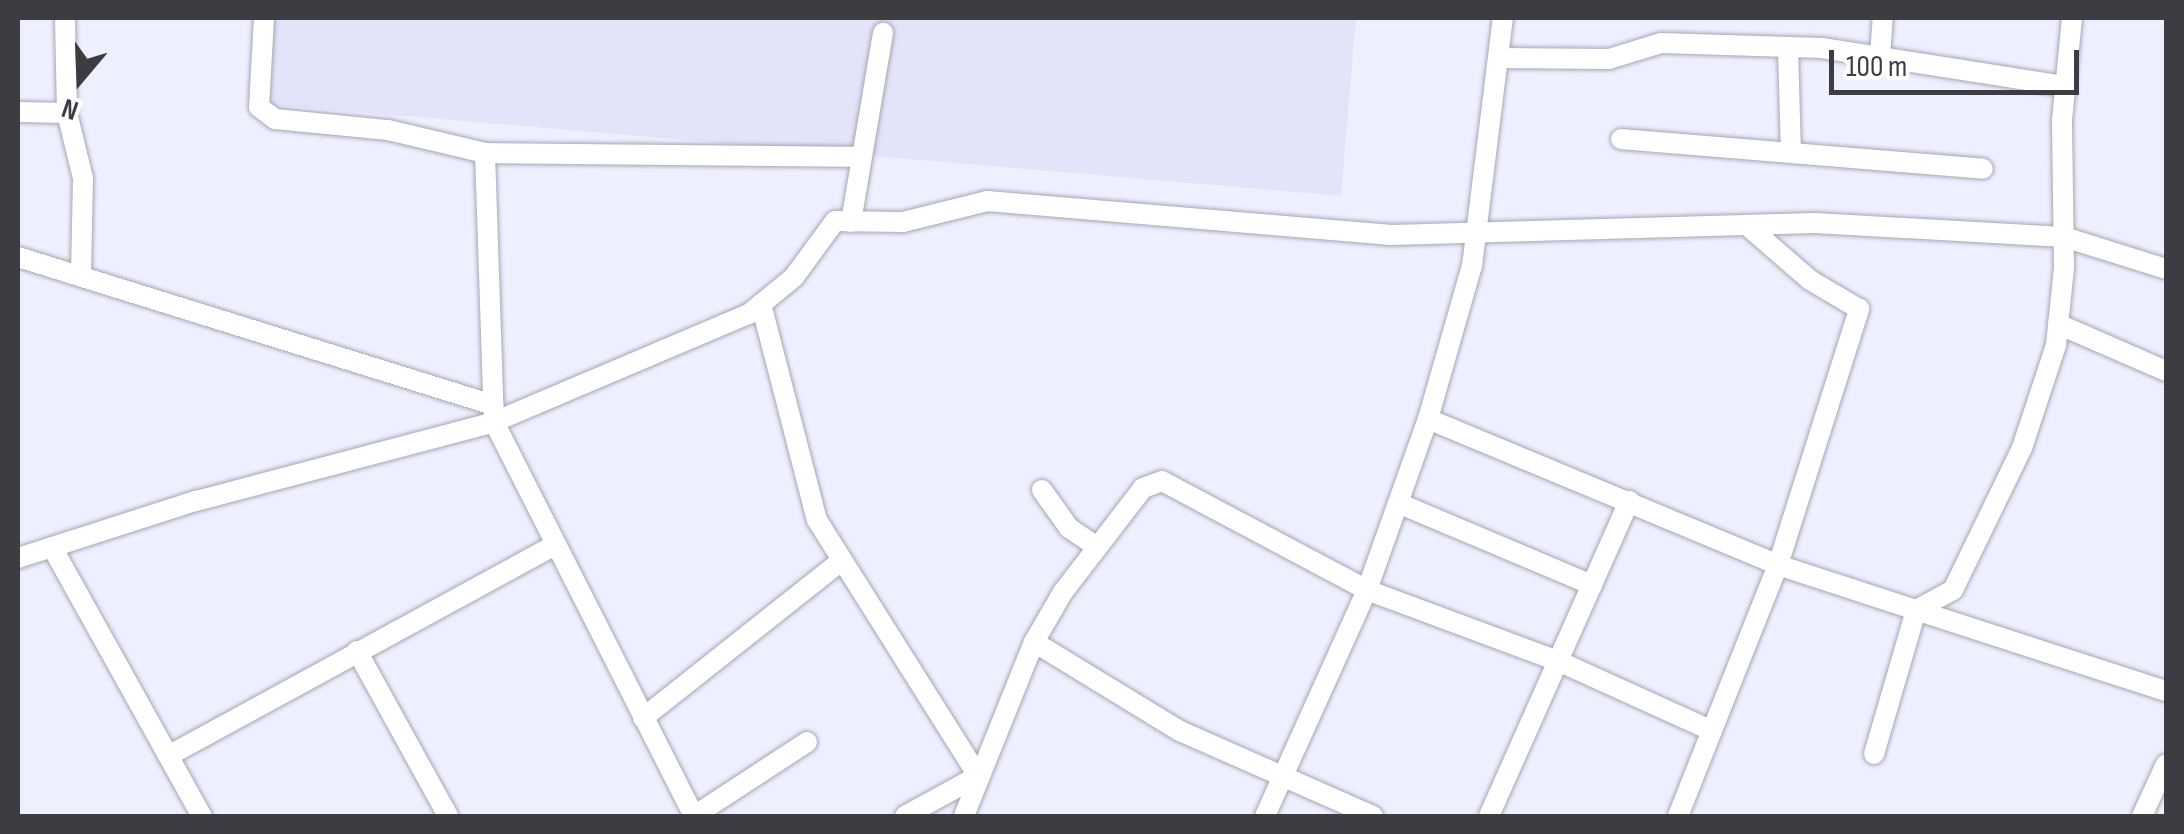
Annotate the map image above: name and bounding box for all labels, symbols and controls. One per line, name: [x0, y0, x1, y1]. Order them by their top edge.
north arrow: [30, 30, 130, 130]
scale bar: [1834, 30, 2084, 92]
text: 100 m: [1846, 49, 1907, 85]
text: N: [58, 91, 83, 127]

